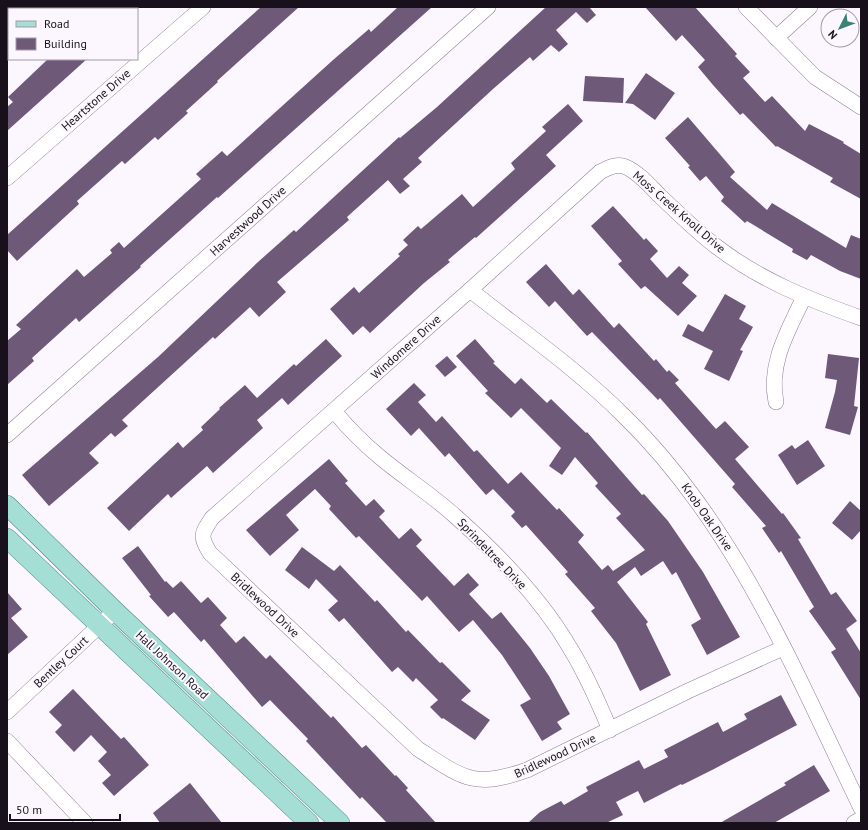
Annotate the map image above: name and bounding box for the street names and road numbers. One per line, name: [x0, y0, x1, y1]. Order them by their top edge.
street label: Heartstone Drive: [58, 65, 133, 134]
street label: Moss Creek Knoll Drive: [630, 167, 729, 256]
street label: Harvestwood Drive: [207, 183, 289, 259]
street label: Windomere Drive: [368, 311, 444, 382]
street label: Knob Oak Drive: [679, 480, 736, 553]
street label: Sprindeltree Drive: [455, 515, 530, 592]
street label: Bridlewood Drive: [228, 569, 303, 640]
street label: Hall Johnson Road: [133, 627, 212, 702]
street label: Bentley Court: [30, 633, 91, 691]
street label: Bridlewood Drive: [512, 730, 598, 781]

